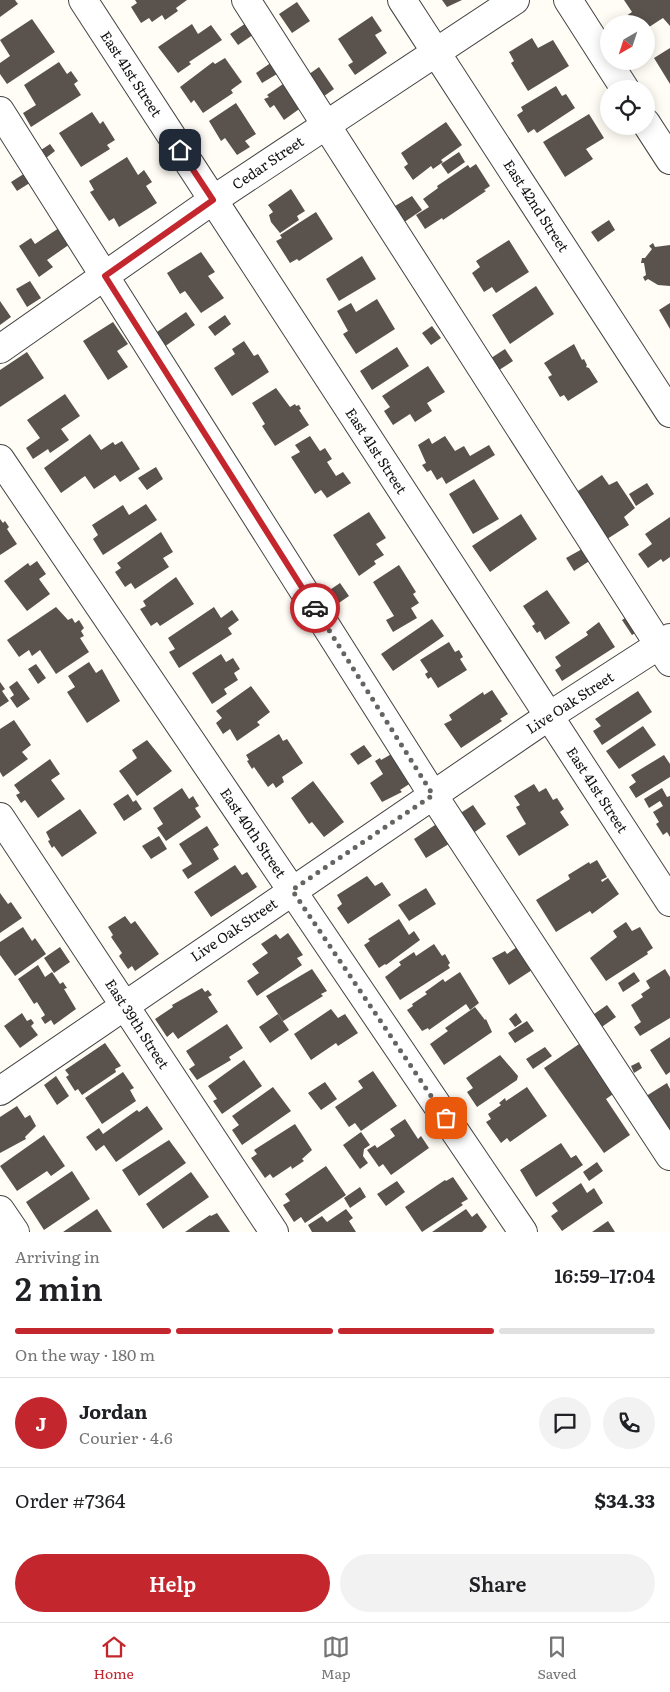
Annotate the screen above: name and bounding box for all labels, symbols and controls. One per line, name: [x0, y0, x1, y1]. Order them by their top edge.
north arrow: [600, 15, 655, 70]
map controls: [600, 15, 655, 135]
street label: East 41st Street: [96, 26, 167, 121]
button: locate: [600, 80, 655, 135]
pin: [159, 129, 201, 171]
street label: Cedar Street: [228, 131, 308, 194]
icon: home: [166, 136, 194, 164]
street label: East 42nd Street: [499, 155, 574, 256]
street label: East 41st Street: [341, 403, 412, 498]
courier: [290, 583, 340, 633]
icon: car: [301, 594, 329, 622]
street label: Live Oak Street: [522, 666, 617, 738]
street label: East 41st Street: [562, 742, 633, 837]
street label: East 40th Street: [216, 784, 292, 882]
street label: Live Oak Street: [186, 893, 281, 966]
street label: East 39th Street: [101, 975, 175, 1073]
pin: [425, 1097, 467, 1139]
icon: bag: [432, 1104, 460, 1132]
text: Arriving in: [15, 1244, 100, 1268]
text: 16:59–17:04: [554, 1261, 655, 1289]
text: 2 min: [15, 1263, 103, 1311]
text: On the way · 180 m: [15, 1342, 155, 1366]
text: Jordan: [79, 1397, 148, 1425]
button: chat: [539, 1397, 591, 1449]
button: phone: [603, 1397, 655, 1449]
text: J: [36, 1409, 46, 1437]
text: Courier · 4.6: [79, 1425, 173, 1449]
text: Order #7364: [15, 1486, 125, 1514]
text: $34.33: [595, 1486, 655, 1514]
button: Help: [15, 1554, 330, 1612]
button: Share: [340, 1554, 655, 1612]
tab: Home: [93, 1633, 134, 1683]
tab: Map: [321, 1633, 351, 1683]
tab: Saved: [538, 1633, 577, 1683]

